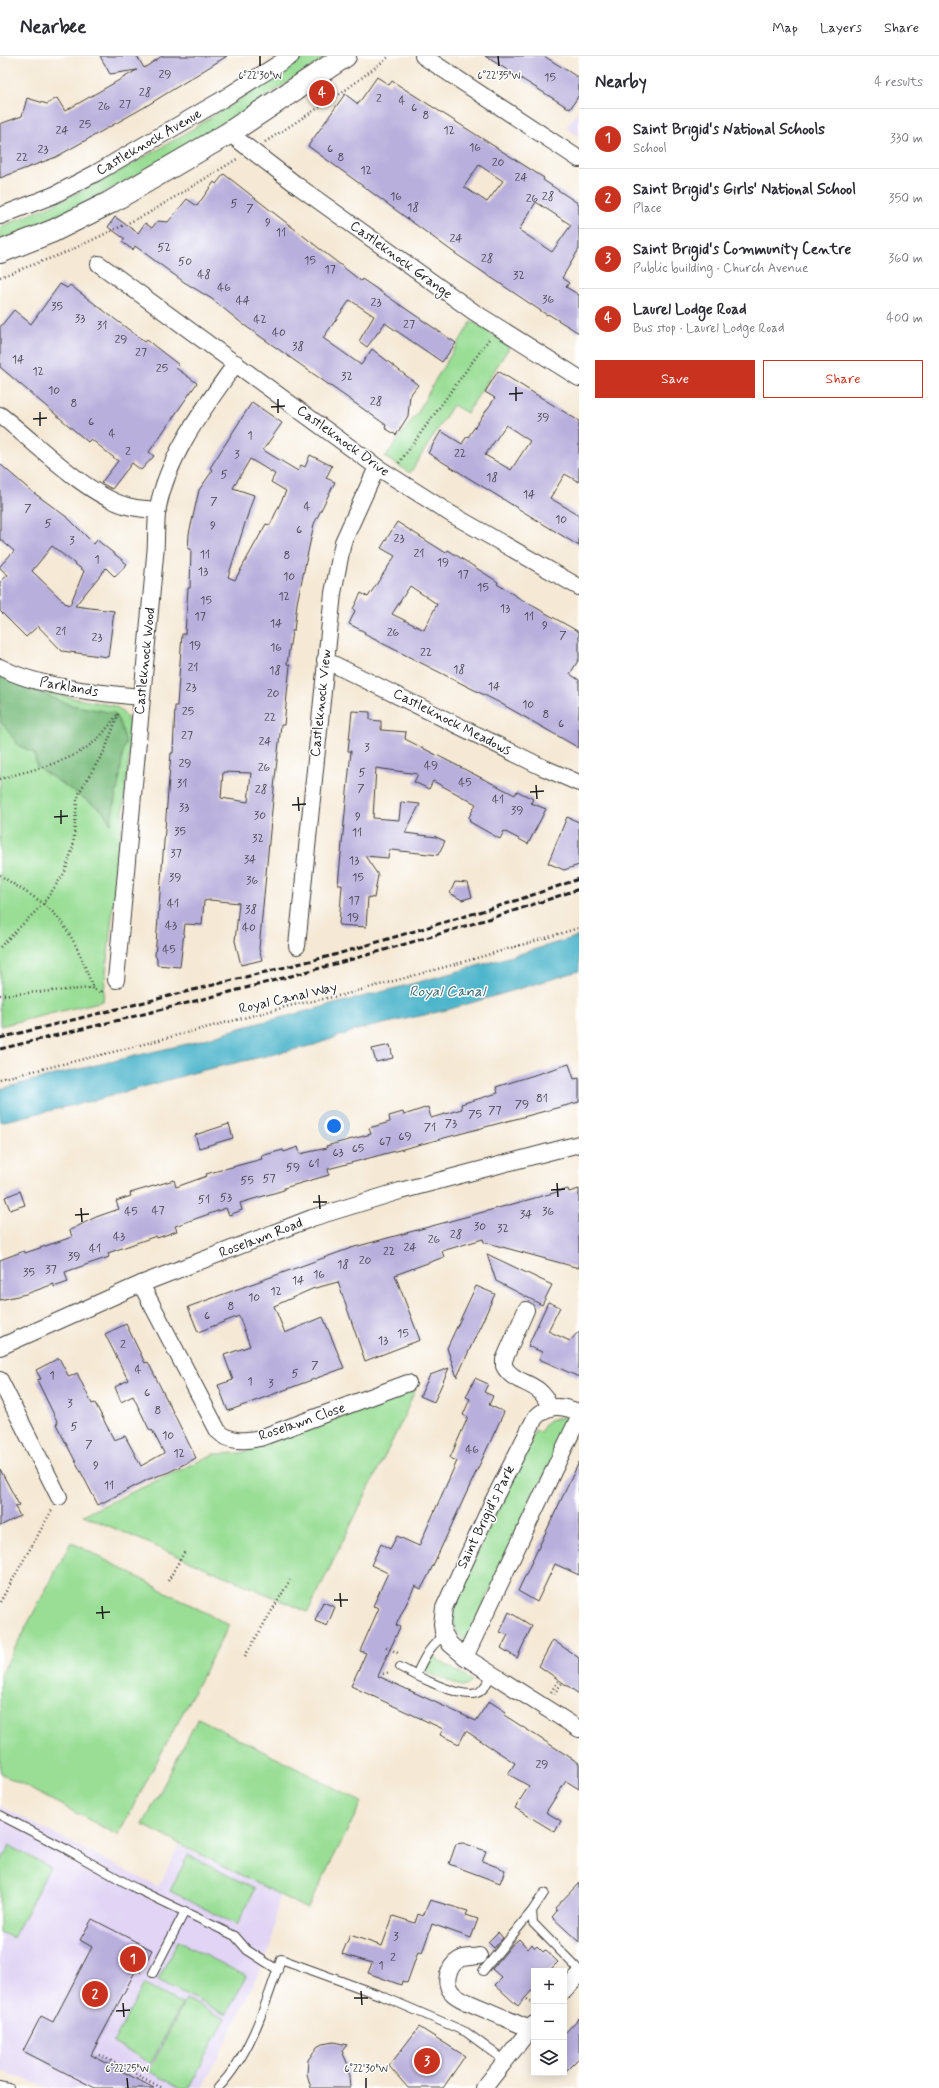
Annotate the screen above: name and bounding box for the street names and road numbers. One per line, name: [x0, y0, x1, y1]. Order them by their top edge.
street label: Castleknock Avenue: [93, 104, 205, 179]
street label: Castleknock Grange: [346, 217, 456, 304]
street label: Castleknock Drive: [293, 401, 393, 481]
street label: Castleknock Wood: [130, 606, 160, 716]
street label: Castleknock View: [306, 648, 336, 758]
street label: Parklands: [38, 673, 100, 701]
street label: Castleknock Meadows: [390, 684, 514, 760]
street label: Royal Canal Way: [237, 978, 339, 1018]
street label: Roselawn Road: [217, 1214, 305, 1262]
street label: Roselawn Close: [256, 1399, 348, 1445]
street label: Saint Brigid's Park: [453, 1462, 520, 1572]

